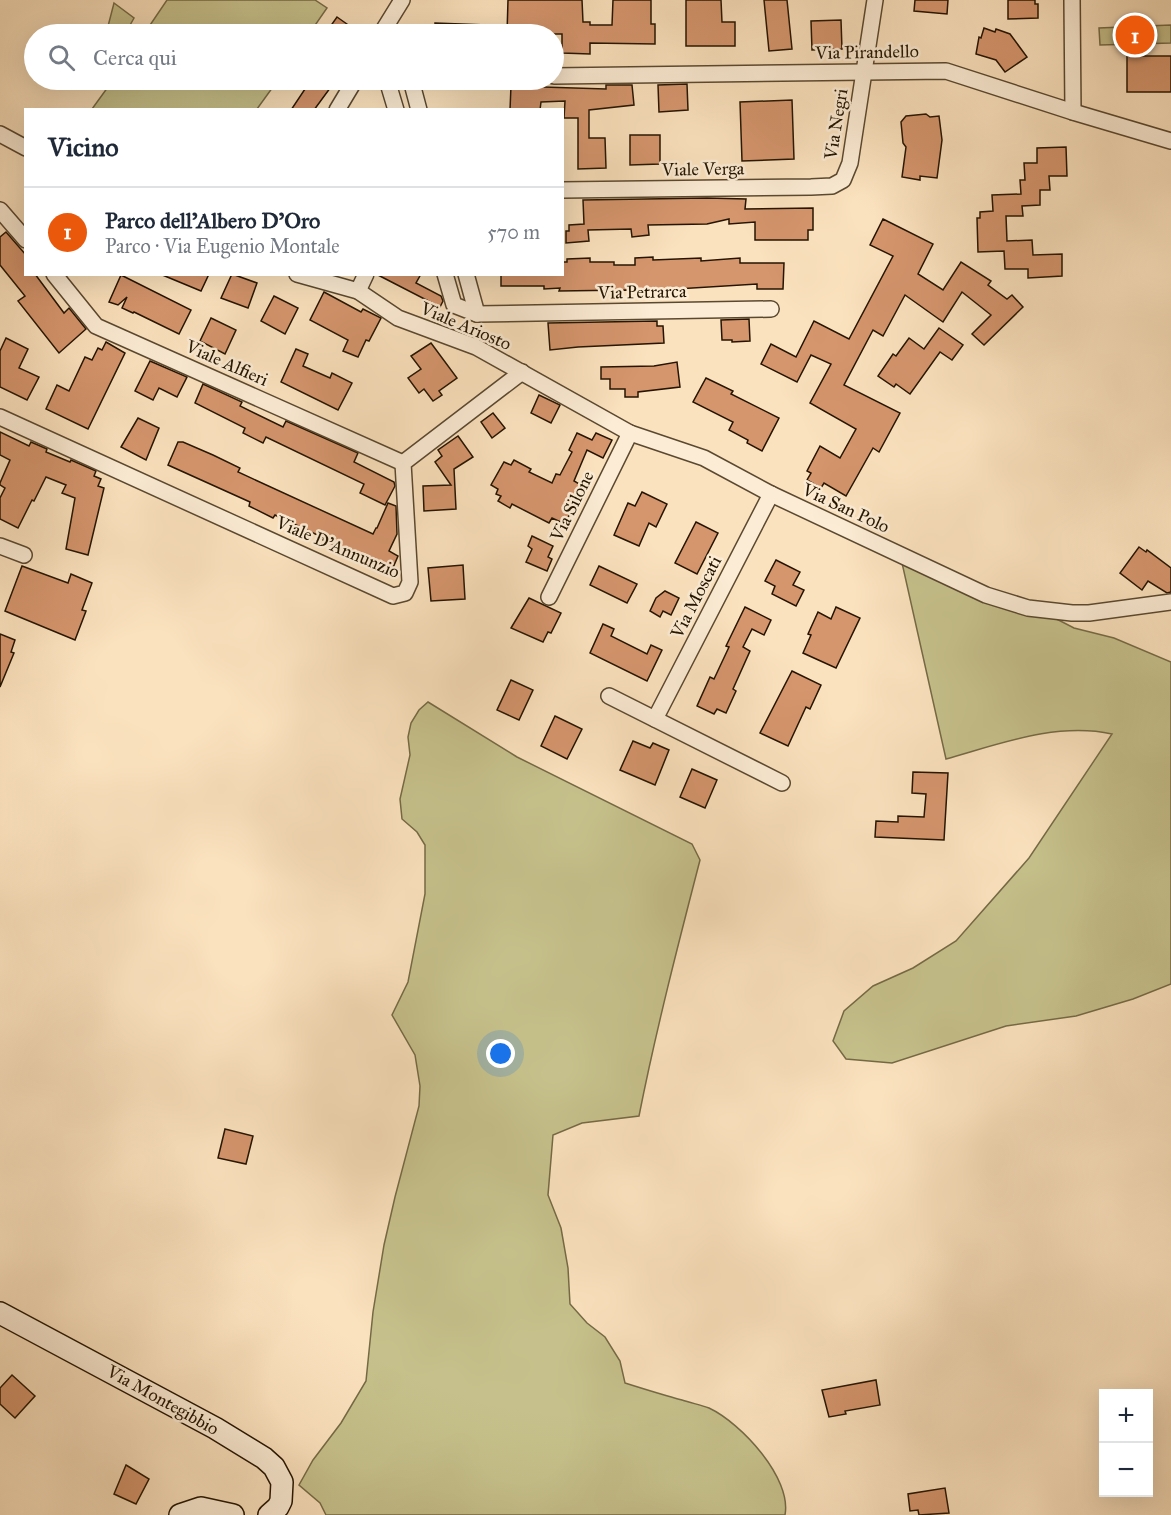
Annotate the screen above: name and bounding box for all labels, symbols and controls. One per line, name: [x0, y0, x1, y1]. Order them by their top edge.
pin: 1: [1116, 12, 1154, 57]
search box: [24, 24, 564, 90]
street label: Via Pirandello: [814, 40, 919, 64]
icon: search: [45, 41, 78, 74]
text: Cerca qui: [93, 44, 177, 71]
street label: Via Negri: [819, 87, 853, 162]
text: Vicino: [48, 131, 119, 163]
street label: Viale Verga: [660, 157, 745, 182]
text: Parco dell'Albero D'Oro: [105, 207, 320, 234]
text: 1: [64, 220, 71, 244]
text: 570 m: [487, 220, 540, 244]
text: Parco · Via Eugenio Montale: [105, 234, 340, 258]
street label: Via Petrarca: [596, 280, 687, 304]
street label: Viale Ariosto: [416, 297, 515, 355]
street label: Viale Alfieri: [181, 335, 272, 391]
street label: Via Silone: [545, 467, 598, 546]
street label: Via San Polo: [798, 478, 893, 538]
street label: Viale D'Annunzio: [272, 511, 403, 583]
street label: Via Moscati: [665, 552, 726, 643]
your location: [486, 1039, 515, 1068]
street label: Via Montegibbio: [102, 1360, 223, 1441]
map controls: [1099, 1389, 1153, 1497]
button: +: [1099, 1389, 1153, 1443]
button: −: [1099, 1443, 1153, 1497]

